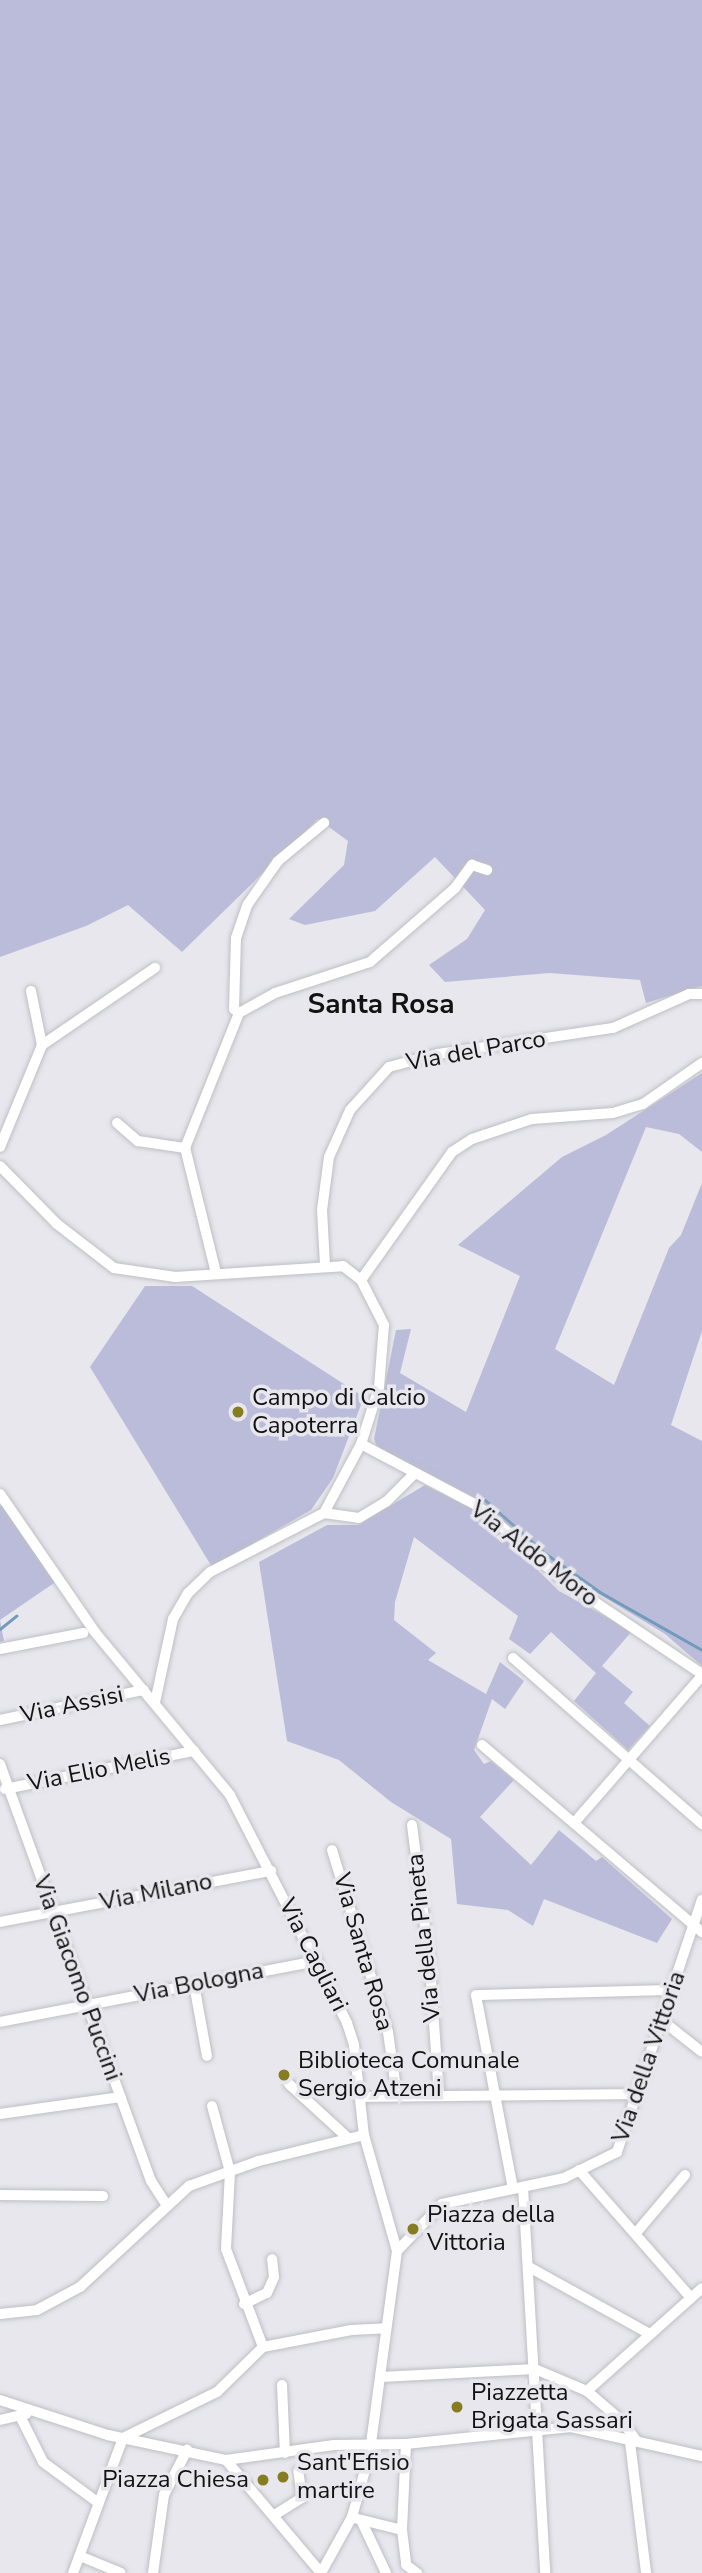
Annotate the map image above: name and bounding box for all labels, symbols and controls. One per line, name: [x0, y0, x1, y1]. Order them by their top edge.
district label: Santa Rosa: [308, 987, 454, 1021]
street label: Via del Parco: [404, 1025, 548, 1077]
place label: Campo di Calcio Capoterra: [252, 1384, 426, 1440]
marker: Campo di Calcio Capoterra: [230, 1404, 246, 1420]
street label: Via Aldo Moro: [464, 1495, 604, 1613]
street label: Via Assisi: [18, 1680, 126, 1730]
street label: Via Elio Melis: [25, 1742, 173, 1798]
street label: Via della Pineta: [401, 1852, 447, 2024]
street label: Via Milano: [97, 1867, 215, 1917]
street label: Via Santa Rosa: [327, 1870, 399, 2034]
street label: Via Giacomo Puccini: [26, 1871, 128, 2085]
street label: Via Cagliari: [272, 1894, 354, 2016]
street label: Via Bologna: [132, 1956, 266, 2010]
street label: Via della Vittoria: [606, 1967, 692, 2147]
place label: Biblioteca Comunale Sergio Atzeni: [298, 2047, 519, 2103]
marker: Biblioteca Comunale Sergio Atzeni: [276, 2067, 292, 2083]
place label: Piazza della Vittoria: [427, 2201, 555, 2257]
marker: Piazza della Vittoria: [405, 2221, 421, 2237]
place label: Piazzetta Brigata Sassari: [471, 2379, 633, 2435]
marker: Piazzetta Brigata Sassari: [449, 2399, 465, 2415]
place label: Sant'Efisio martire: [297, 2449, 410, 2505]
place label: Piazza Chiesa: [102, 2466, 249, 2494]
marker: Sant'Efisio martire: [275, 2469, 291, 2485]
marker: Piazza Chiesa: [255, 2472, 271, 2488]

